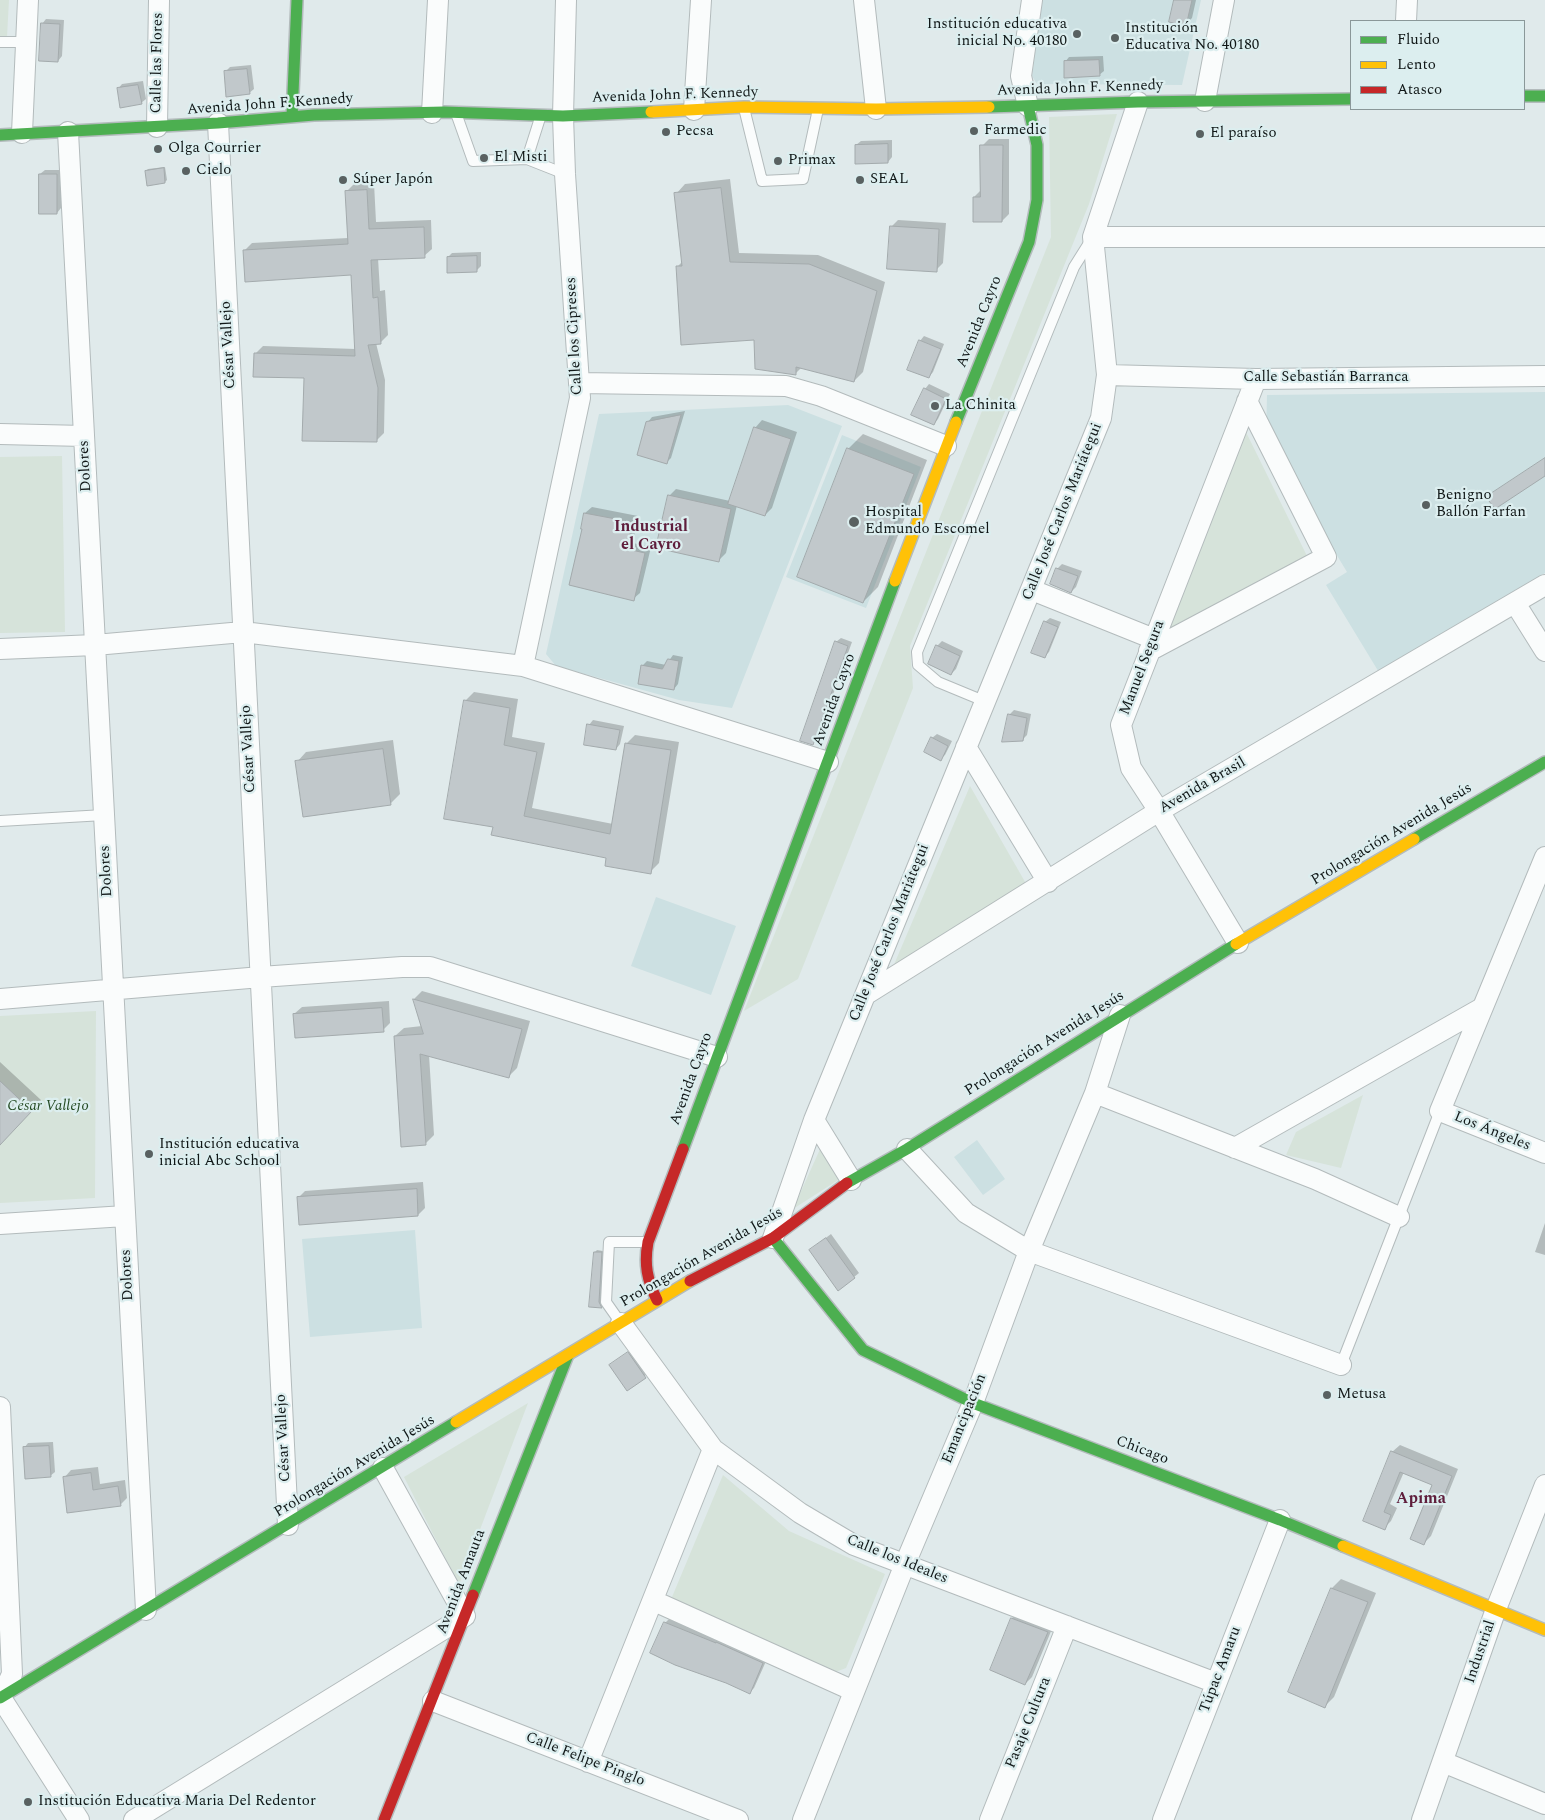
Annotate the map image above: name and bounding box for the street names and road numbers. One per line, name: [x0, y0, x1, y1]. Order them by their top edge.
street label: Calle las Flores: [148, 12, 168, 114]
street label: Avenida John F. Kennedy: [996, 77, 1164, 101]
street label: Avenida John F. Kennedy: [591, 84, 759, 108]
street label: Avenida John F. Kennedy: [186, 90, 354, 120]
street label: Avenida Cayro: [953, 274, 1007, 370]
street label: Calle los Cipreses: [563, 276, 587, 396]
street label: César Vallejo: [218, 301, 240, 389]
street label: Calle Sebastián Barranca: [1243, 369, 1409, 387]
street label: Calle José Carlos Mariátegui: [1019, 421, 1107, 603]
street label: Dolores: [76, 440, 96, 492]
street label: Manuel Segura: [1117, 618, 1169, 718]
street label: Avenida Cayro: [810, 651, 860, 749]
street label: César Vallejo: [238, 705, 260, 793]
street label: Avenida Brasil: [1157, 754, 1249, 818]
street label: Prolongación Avenida Jesús: [1308, 780, 1476, 890]
street label: Calle José Carlos Mariátegui: [846, 842, 934, 1024]
street label: Dolores: [97, 845, 117, 897]
street label: Prolongación Avenida Jesús: [962, 987, 1128, 1101]
street label: Avenida Cayro: [667, 1030, 717, 1128]
street label: Los Ángeles: [1451, 1108, 1533, 1156]
street label: Prolongación Avenida Jesús: [618, 1204, 786, 1312]
street label: Dolores: [118, 1249, 138, 1301]
street label: Emancipación: [939, 1372, 991, 1466]
street label: César Vallejo: [273, 1394, 295, 1482]
street label: Prolongación Avenida Jesús: [271, 1412, 439, 1522]
street label: Chicago: [1113, 1433, 1171, 1469]
street label: Avenida Amauta: [434, 1527, 490, 1637]
street label: Calle los Ideales: [844, 1531, 950, 1589]
street label: Industrial: [1462, 1618, 1500, 1686]
street label: Túpac Amaru: [1196, 1624, 1246, 1716]
street label: Pasaje Cultura: [1002, 1675, 1056, 1771]
street label: Calle Felipe Pinglo: [523, 1729, 647, 1791]

